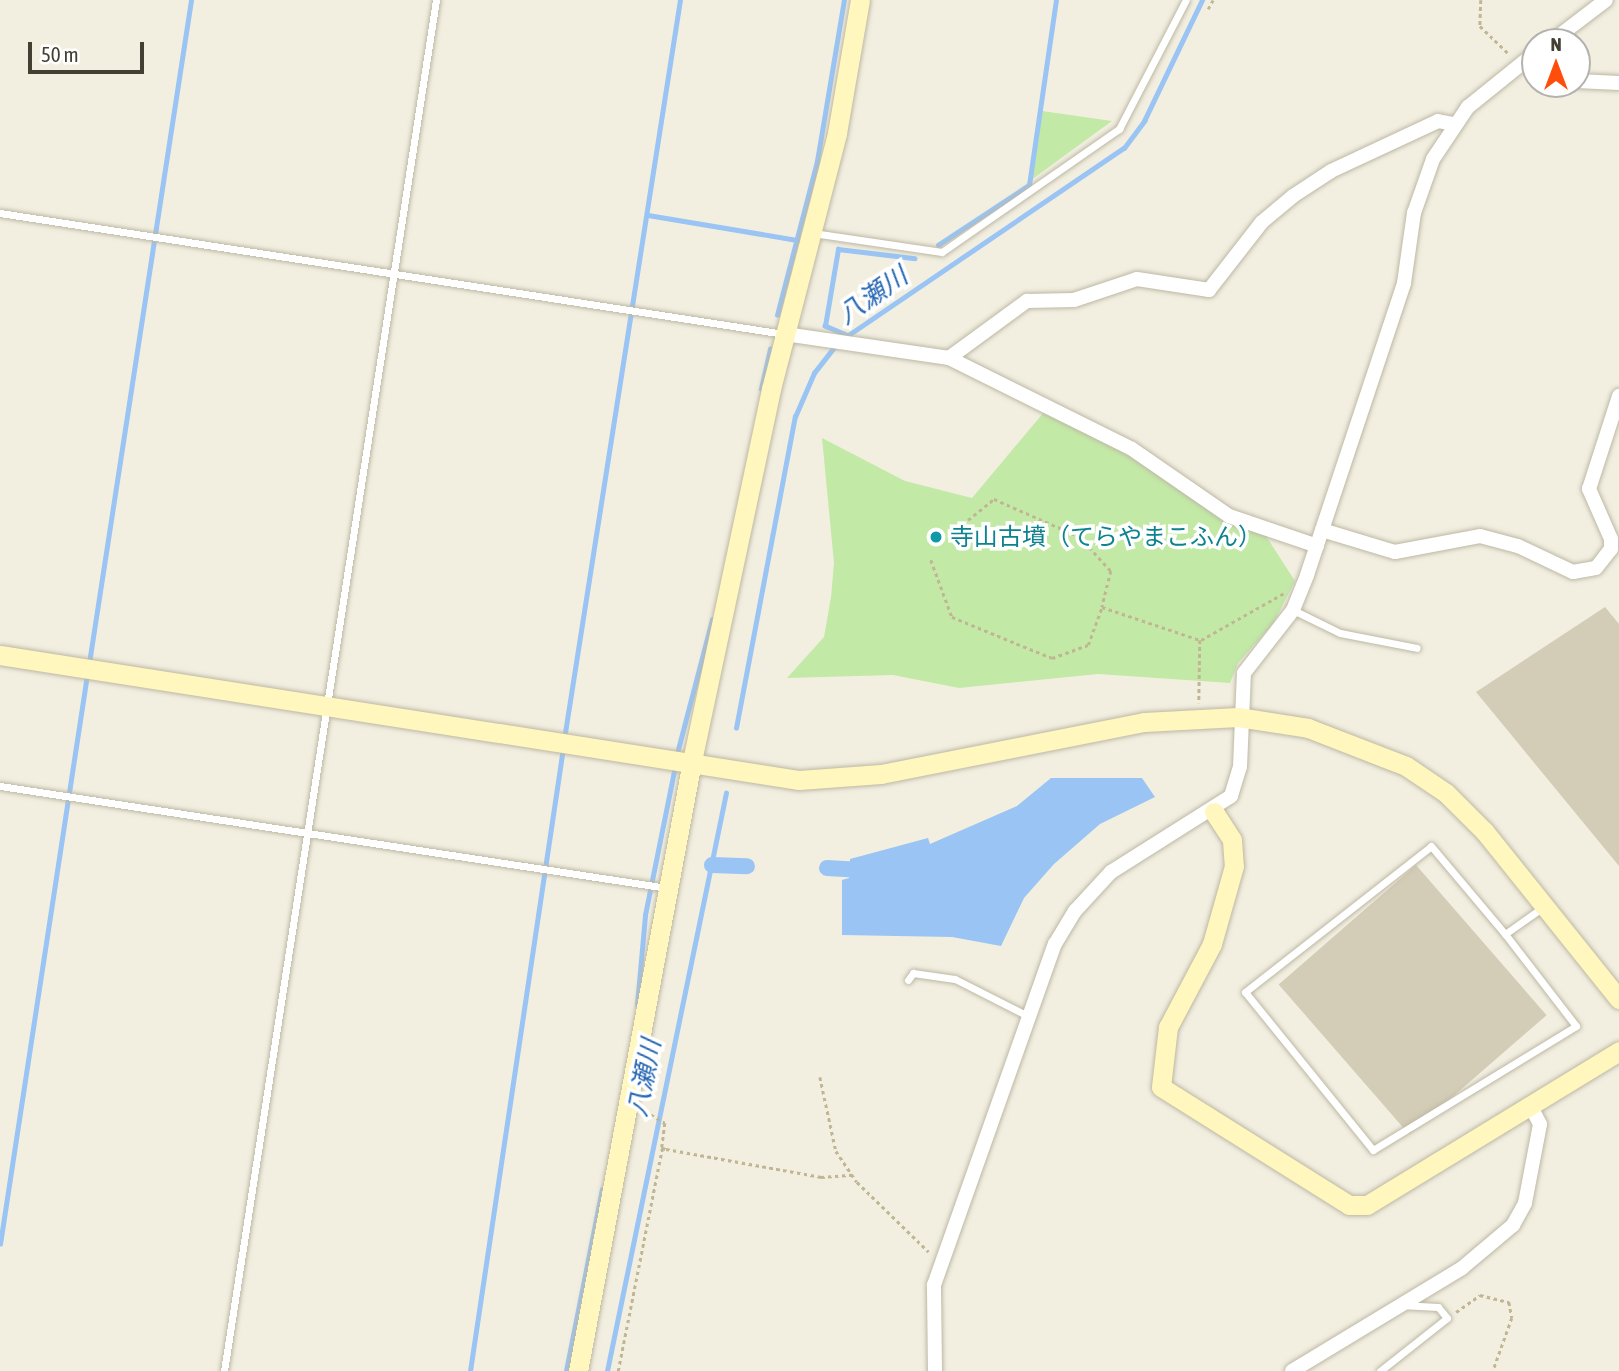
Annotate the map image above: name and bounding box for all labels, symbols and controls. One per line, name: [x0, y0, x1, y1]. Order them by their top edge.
scale bar: [32, 28, 147, 72]
north arrow: [1521, 28, 1591, 98]
text: N: [1550, 33, 1562, 55]
text: 50 m: [41, 42, 79, 66]
water label: 八瀬川: [832, 261, 914, 331]
place label: 寺山古墳（てらやまこふん）: [950, 523, 1262, 551]
marker: 寺山古墳（てらやまこふん）: [928, 529, 944, 545]
water label: 八瀬川: [622, 1037, 668, 1119]

